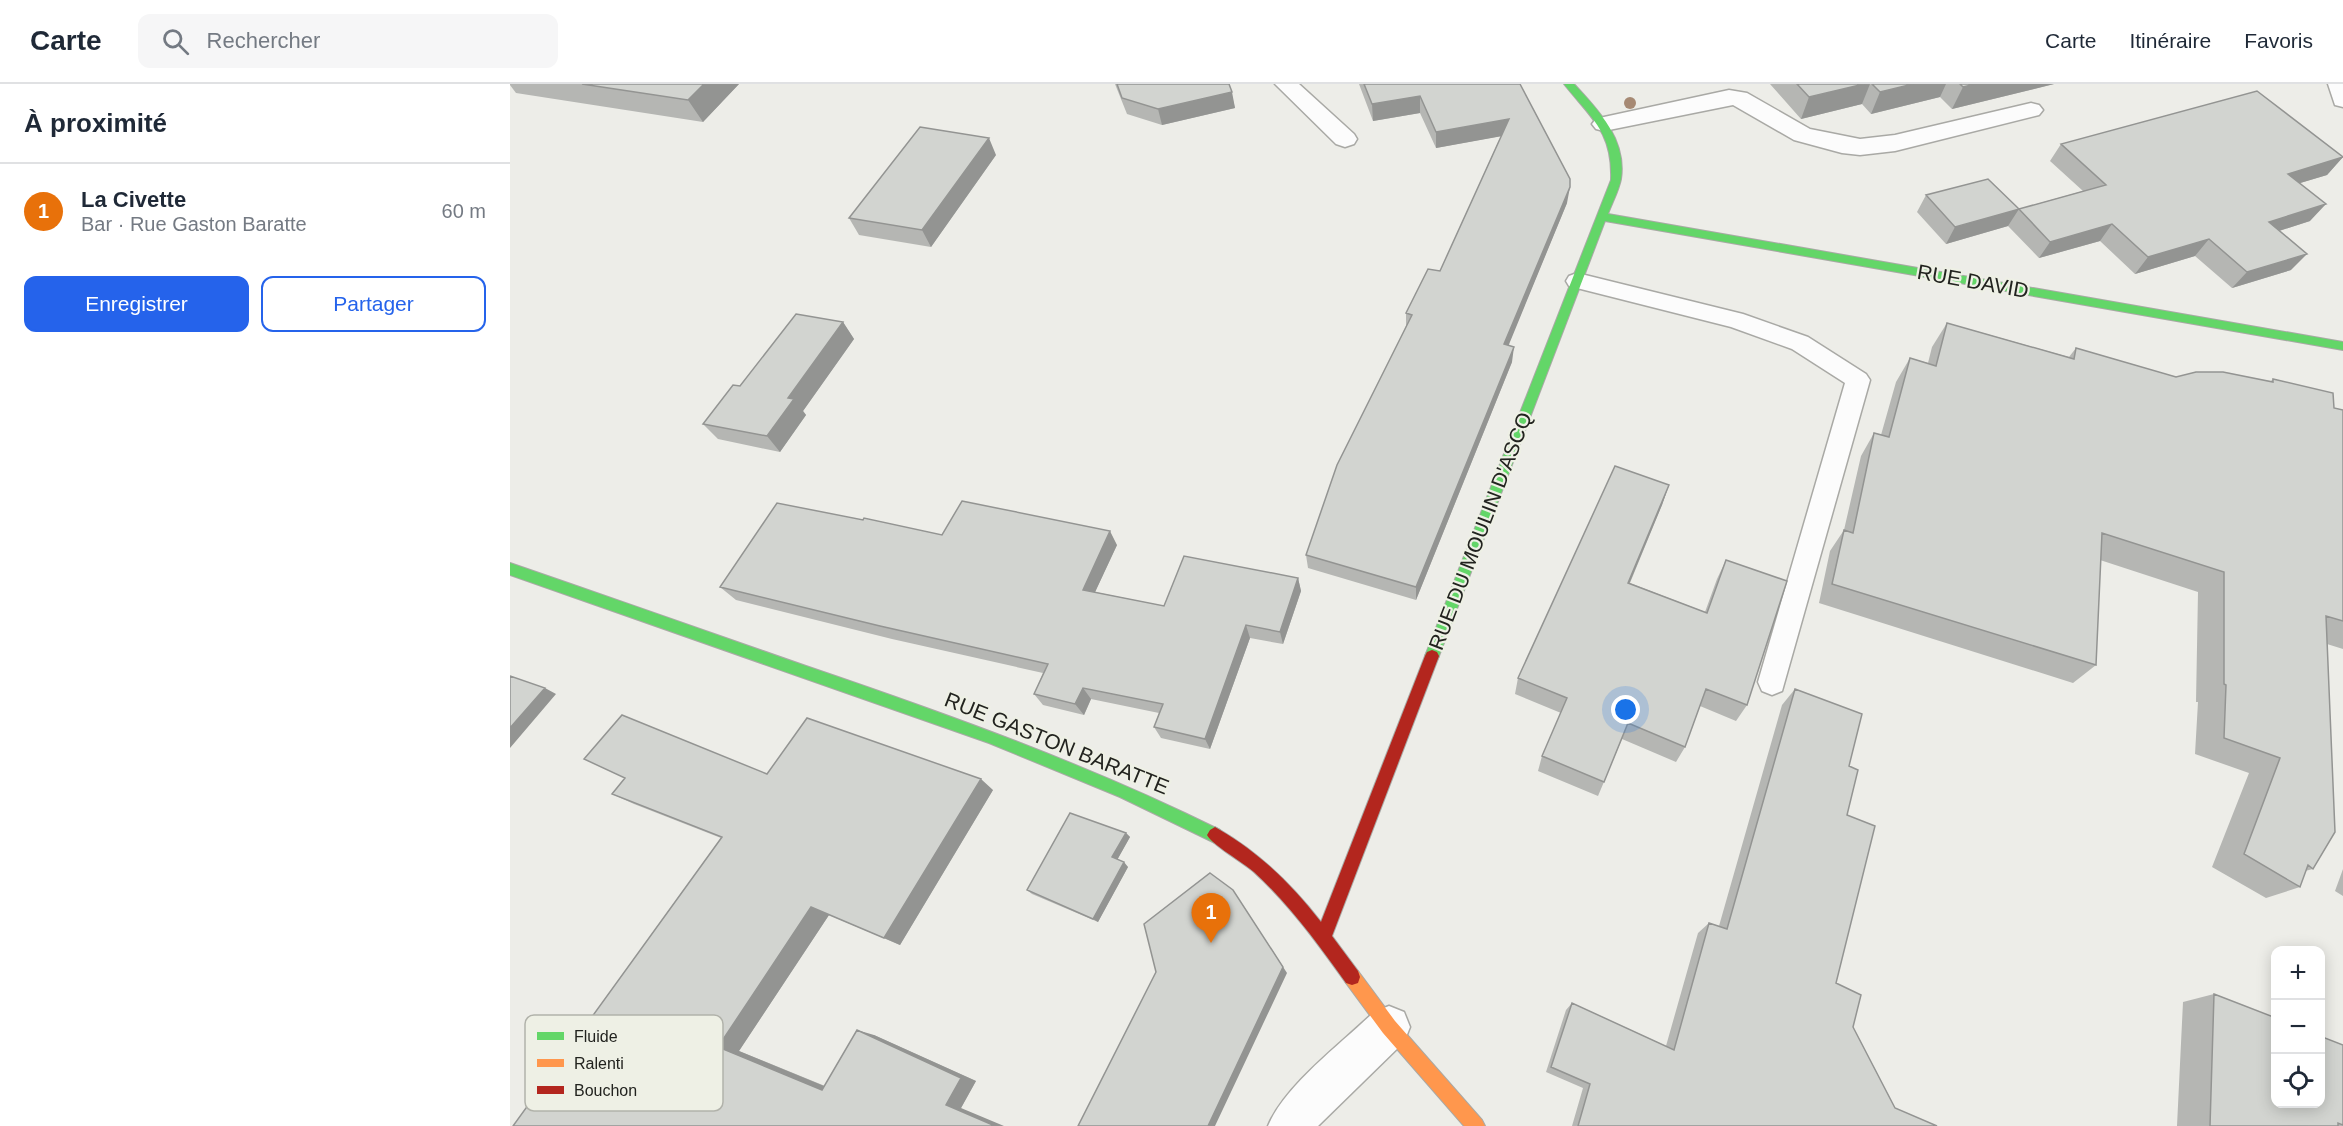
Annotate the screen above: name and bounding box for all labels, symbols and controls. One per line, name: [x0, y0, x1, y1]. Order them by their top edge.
search box: [138, 14, 558, 68]
text: Carte: [30, 25, 102, 56]
icon: search: [159, 25, 192, 58]
text: Rechercher: [207, 28, 320, 53]
text: Carte: [2045, 29, 2096, 52]
text: Itinéraire: [2129, 29, 2211, 52]
text: Favoris: [2244, 29, 2313, 52]
text: À proximité: [24, 108, 167, 138]
text: La Civette: [81, 187, 186, 212]
text: 1: [38, 200, 49, 222]
text: 60 m: [442, 200, 486, 222]
text: Bar · Rue Gaston Baratte: [81, 213, 307, 235]
street label: RUE DAVID: [1915, 260, 2031, 302]
button: Enregistrer: [24, 276, 249, 332]
button: Partager: [261, 276, 486, 332]
street label: RUE DU MOULIN D'ASCQ: [1424, 409, 1536, 653]
street label: RUE GASTON BARATTE: [942, 687, 1172, 799]
your location: [1611, 695, 1640, 724]
pin: 1: [1192, 894, 1230, 943]
map controls: [2271, 946, 2325, 1108]
button: +: [2271, 946, 2325, 1000]
button: −: [2271, 1000, 2325, 1054]
legend: [525, 1015, 723, 1111]
text: Fluide: [574, 1028, 618, 1045]
button: locate: [2271, 1054, 2325, 1108]
text: Ralenti: [574, 1055, 624, 1072]
text: Bouchon: [574, 1082, 637, 1099]

